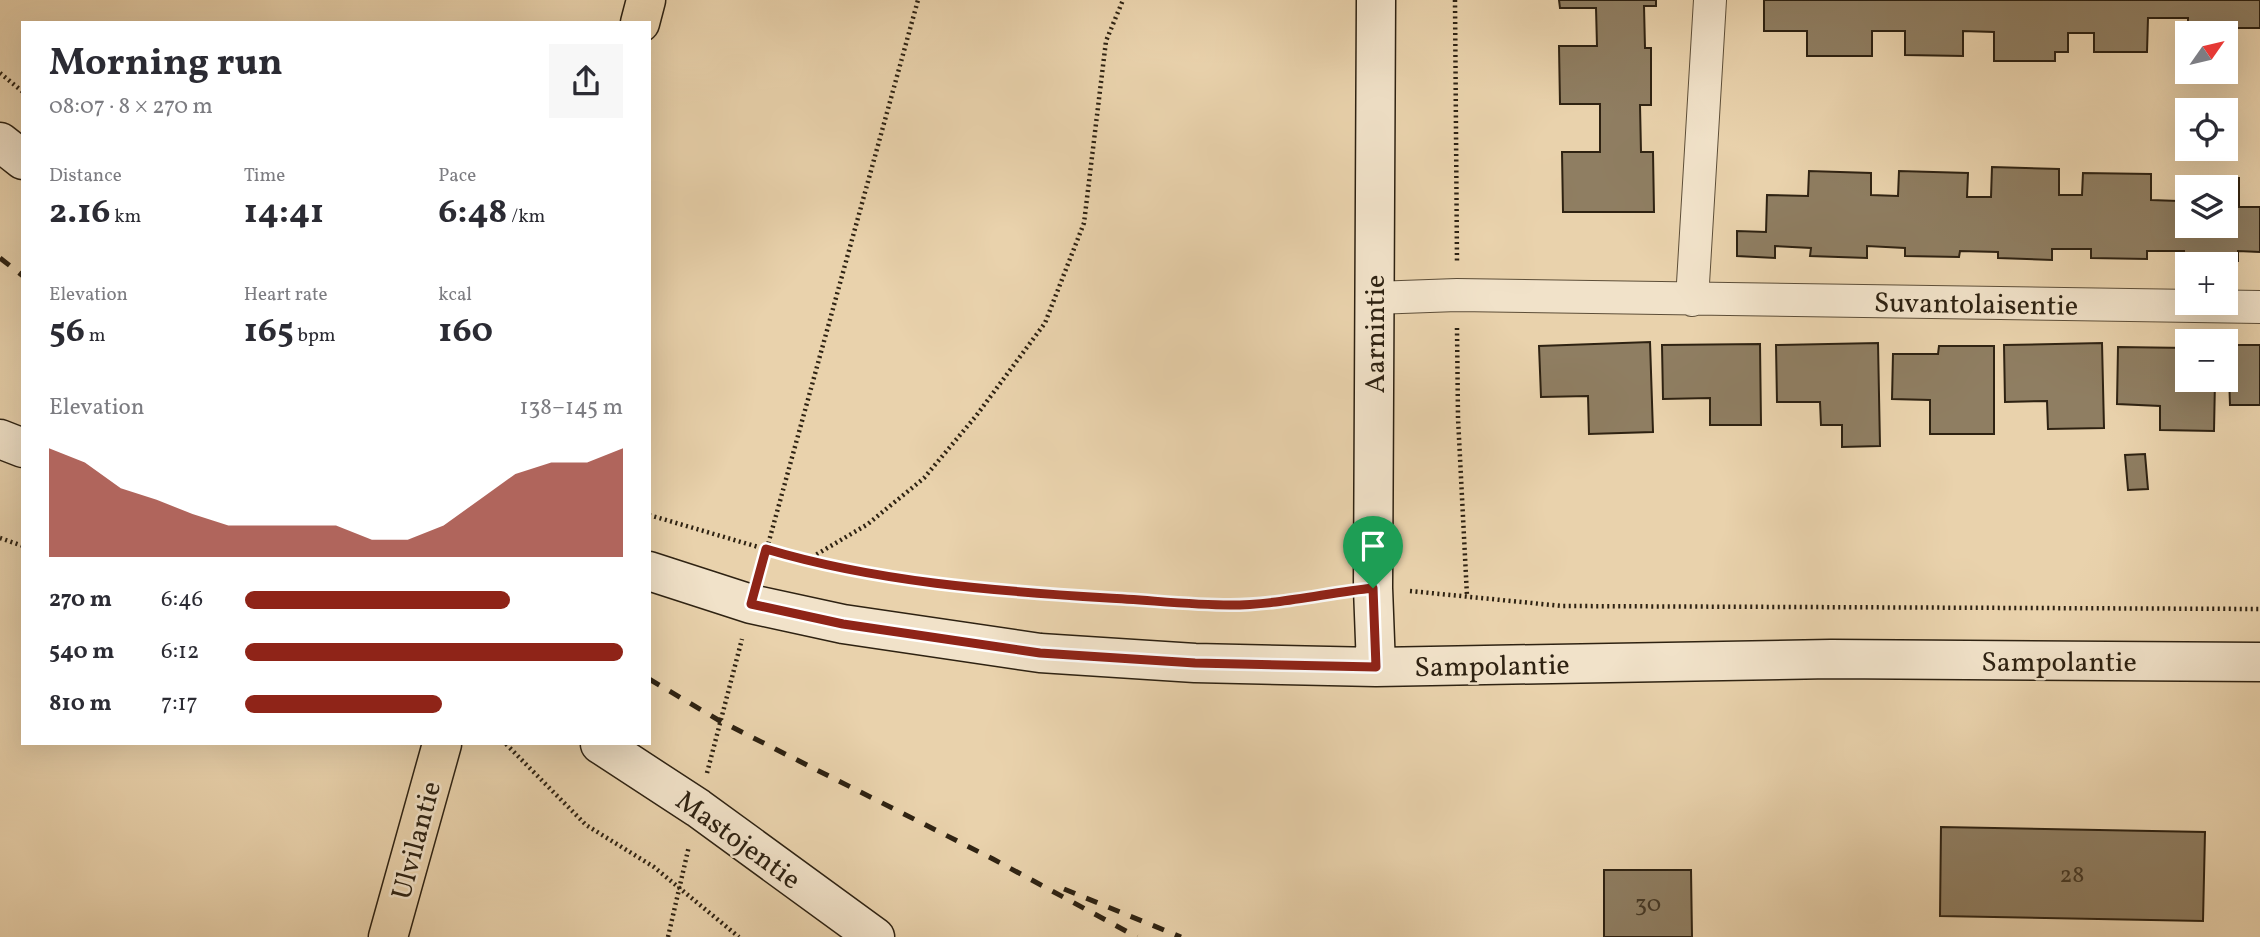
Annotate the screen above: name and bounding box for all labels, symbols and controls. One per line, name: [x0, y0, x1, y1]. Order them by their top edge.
north arrow: [2175, 21, 2238, 84]
map controls: [2175, 21, 2238, 392]
text: Morning run: [49, 38, 283, 91]
button: share: [549, 44, 623, 118]
text: 08:07 · 8 × 270 m: [49, 91, 213, 123]
button: locate: [2175, 98, 2238, 161]
text: Distance: [49, 163, 122, 189]
text: Time: [244, 163, 285, 189]
text: Pace: [438, 163, 476, 189]
button: layers: [2175, 175, 2238, 238]
text: 2.16: [49, 189, 110, 237]
text: 14:41: [244, 189, 324, 237]
text: 6:48: [438, 189, 507, 237]
text: km: [110, 204, 141, 230]
text: /km: [507, 204, 545, 230]
button: +: [2175, 252, 2238, 315]
street label: Aarnintie: [1357, 275, 1396, 393]
text: Elevation: [49, 282, 128, 308]
text: Heart rate: [244, 282, 328, 308]
text: kcal: [438, 282, 472, 308]
street label: Suvantolaisentie: [1873, 284, 2078, 327]
text: 56: [49, 308, 85, 356]
text: 165: [244, 308, 294, 356]
text: 160: [438, 308, 493, 356]
text: m: [85, 323, 106, 349]
text: bpm: [294, 323, 336, 349]
button: −: [2175, 329, 2238, 392]
text: Elevation: [49, 392, 145, 424]
text: 138–145 m: [520, 392, 623, 424]
pin: [1343, 516, 1403, 588]
icon: arrive: [1354, 527, 1392, 565]
text: 270 m: [49, 584, 112, 616]
text: 6:46: [161, 584, 203, 616]
text: 540 m: [49, 636, 115, 668]
text: 6:12: [161, 636, 199, 668]
street label: Sampolantie: [1981, 644, 2137, 683]
street label: Sampolantie: [1414, 647, 1570, 688]
text: 810 m: [49, 688, 112, 720]
text: 7:17: [161, 688, 198, 720]
street label: Ulvilantie: [383, 777, 452, 904]
street label: Mastojentie: [667, 782, 808, 900]
house number: 28: [2059, 859, 2085, 893]
house number: 30: [1635, 888, 1661, 922]

